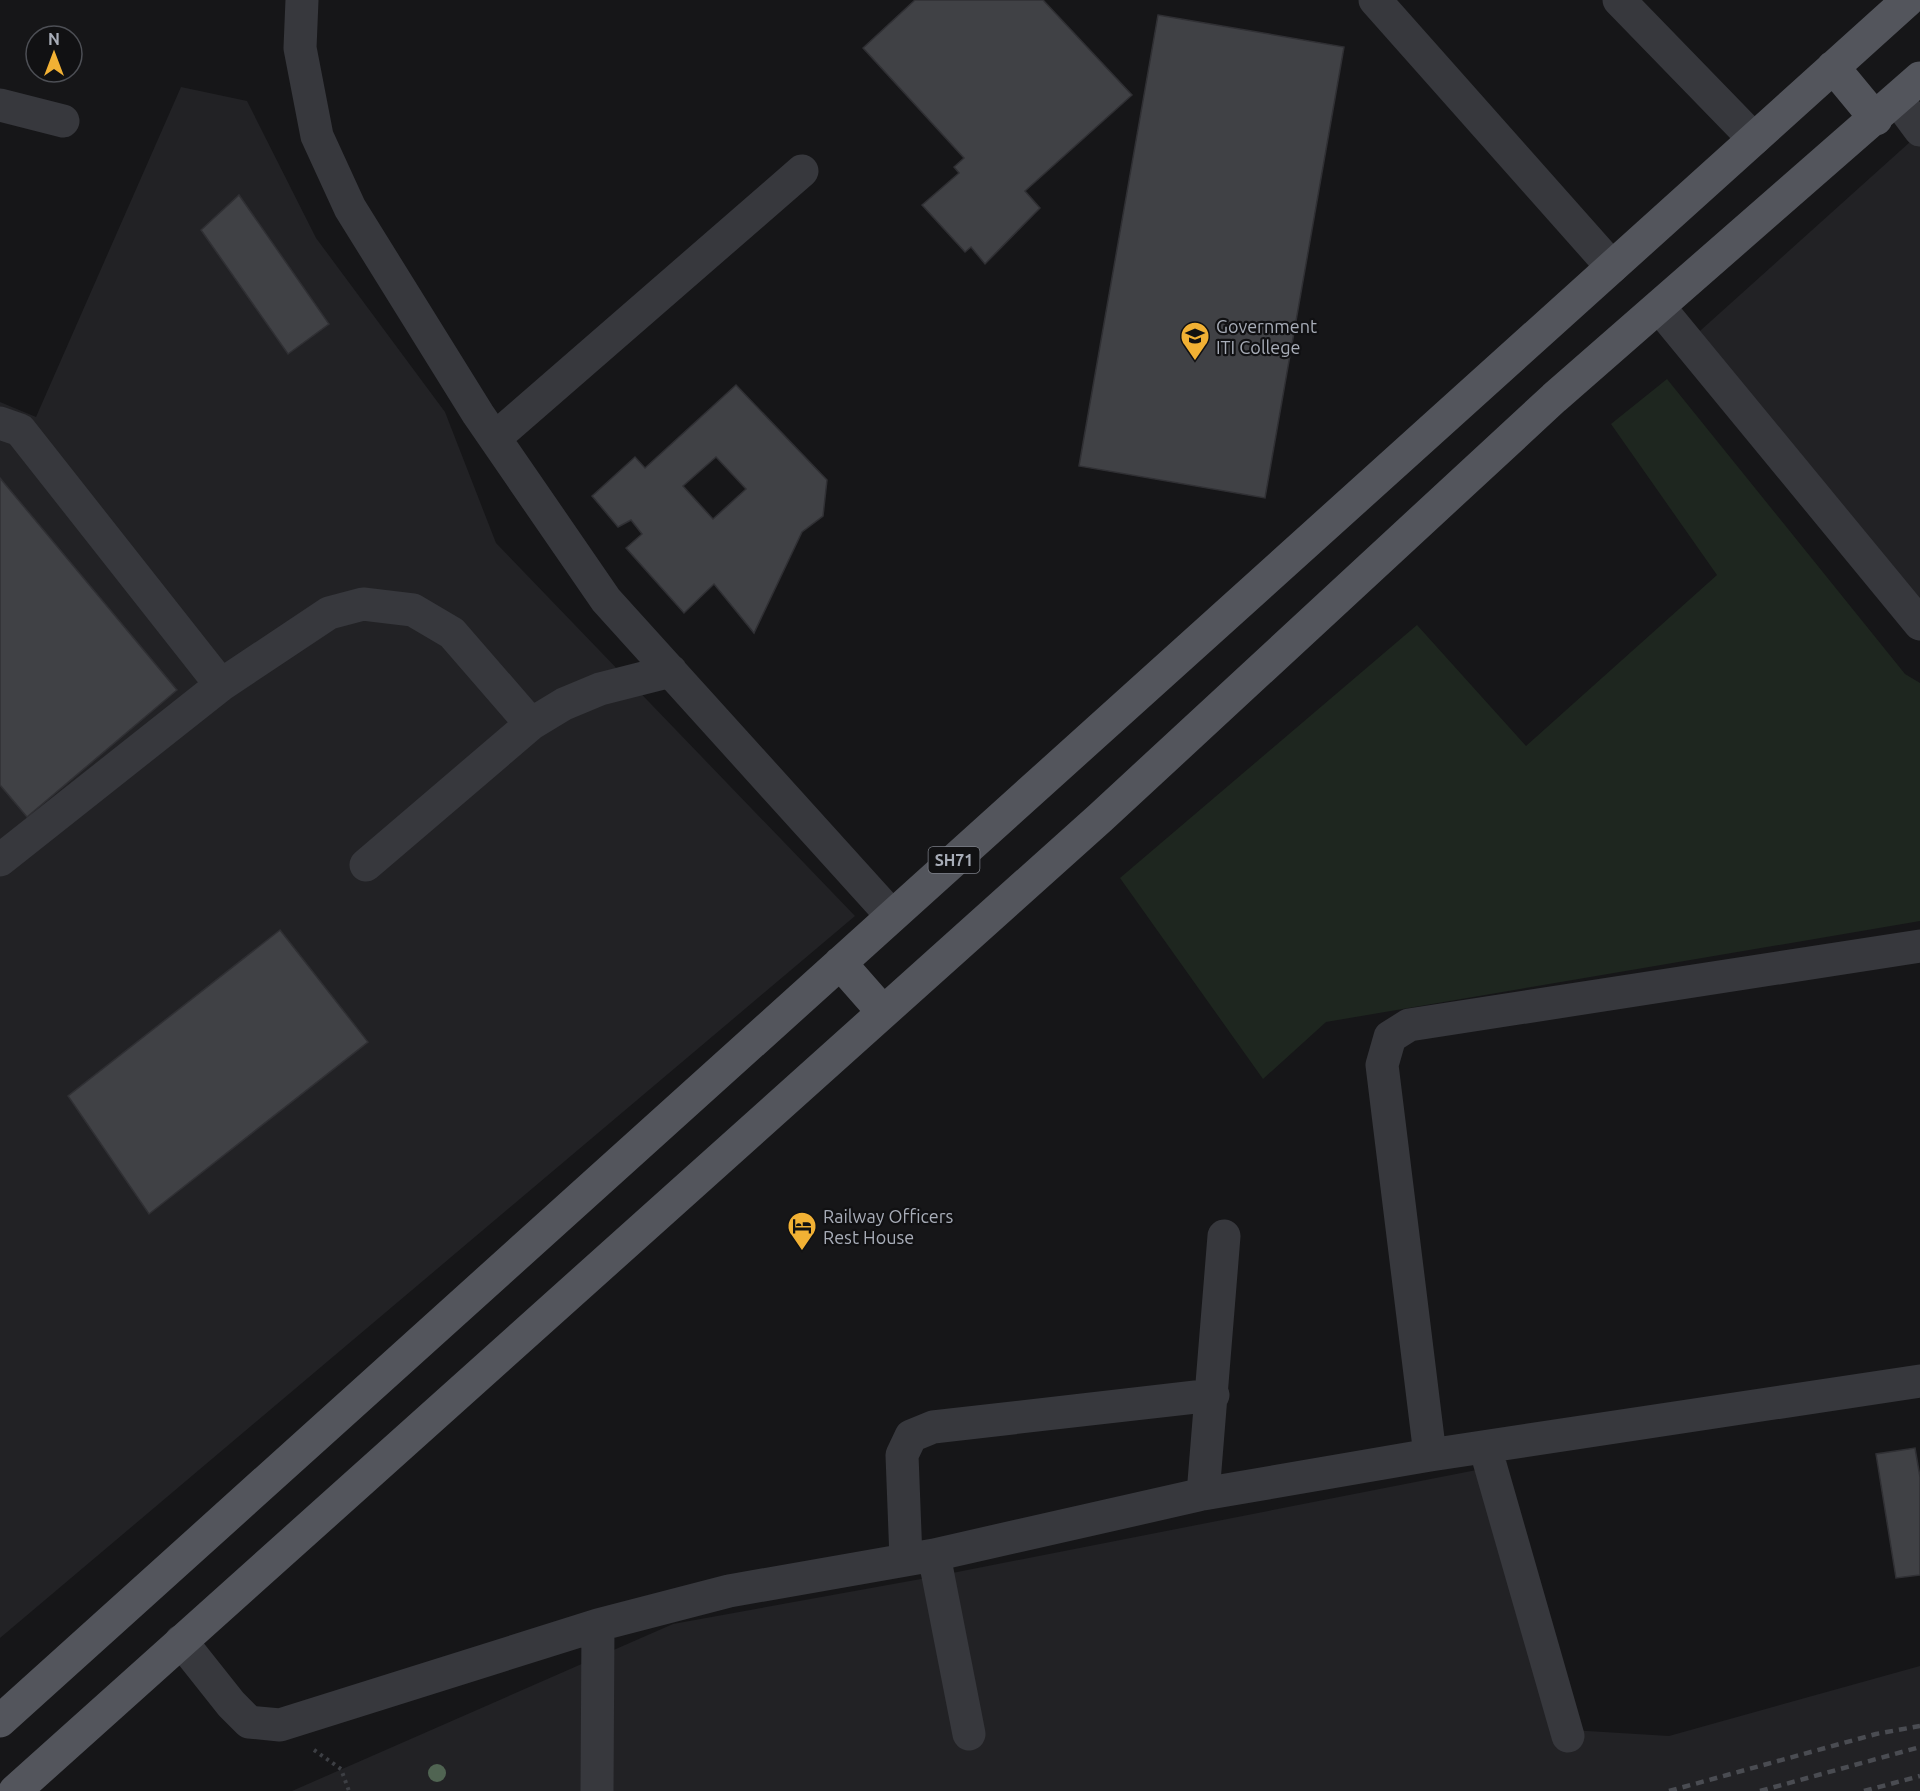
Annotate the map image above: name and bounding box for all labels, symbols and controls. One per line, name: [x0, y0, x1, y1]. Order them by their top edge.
north arrow: [24, 24, 84, 84]
text: N: [48, 30, 60, 48]
place label: Government ITI College: [1216, 316, 1317, 357]
school or university icon: Government ITI College: [1179, 320, 1211, 362]
road number: SH71: [928, 847, 980, 873]
place label: Railway Officers Rest House: [823, 1206, 954, 1247]
hotel icon: Railway Officers Rest House: [786, 1210, 818, 1252]

